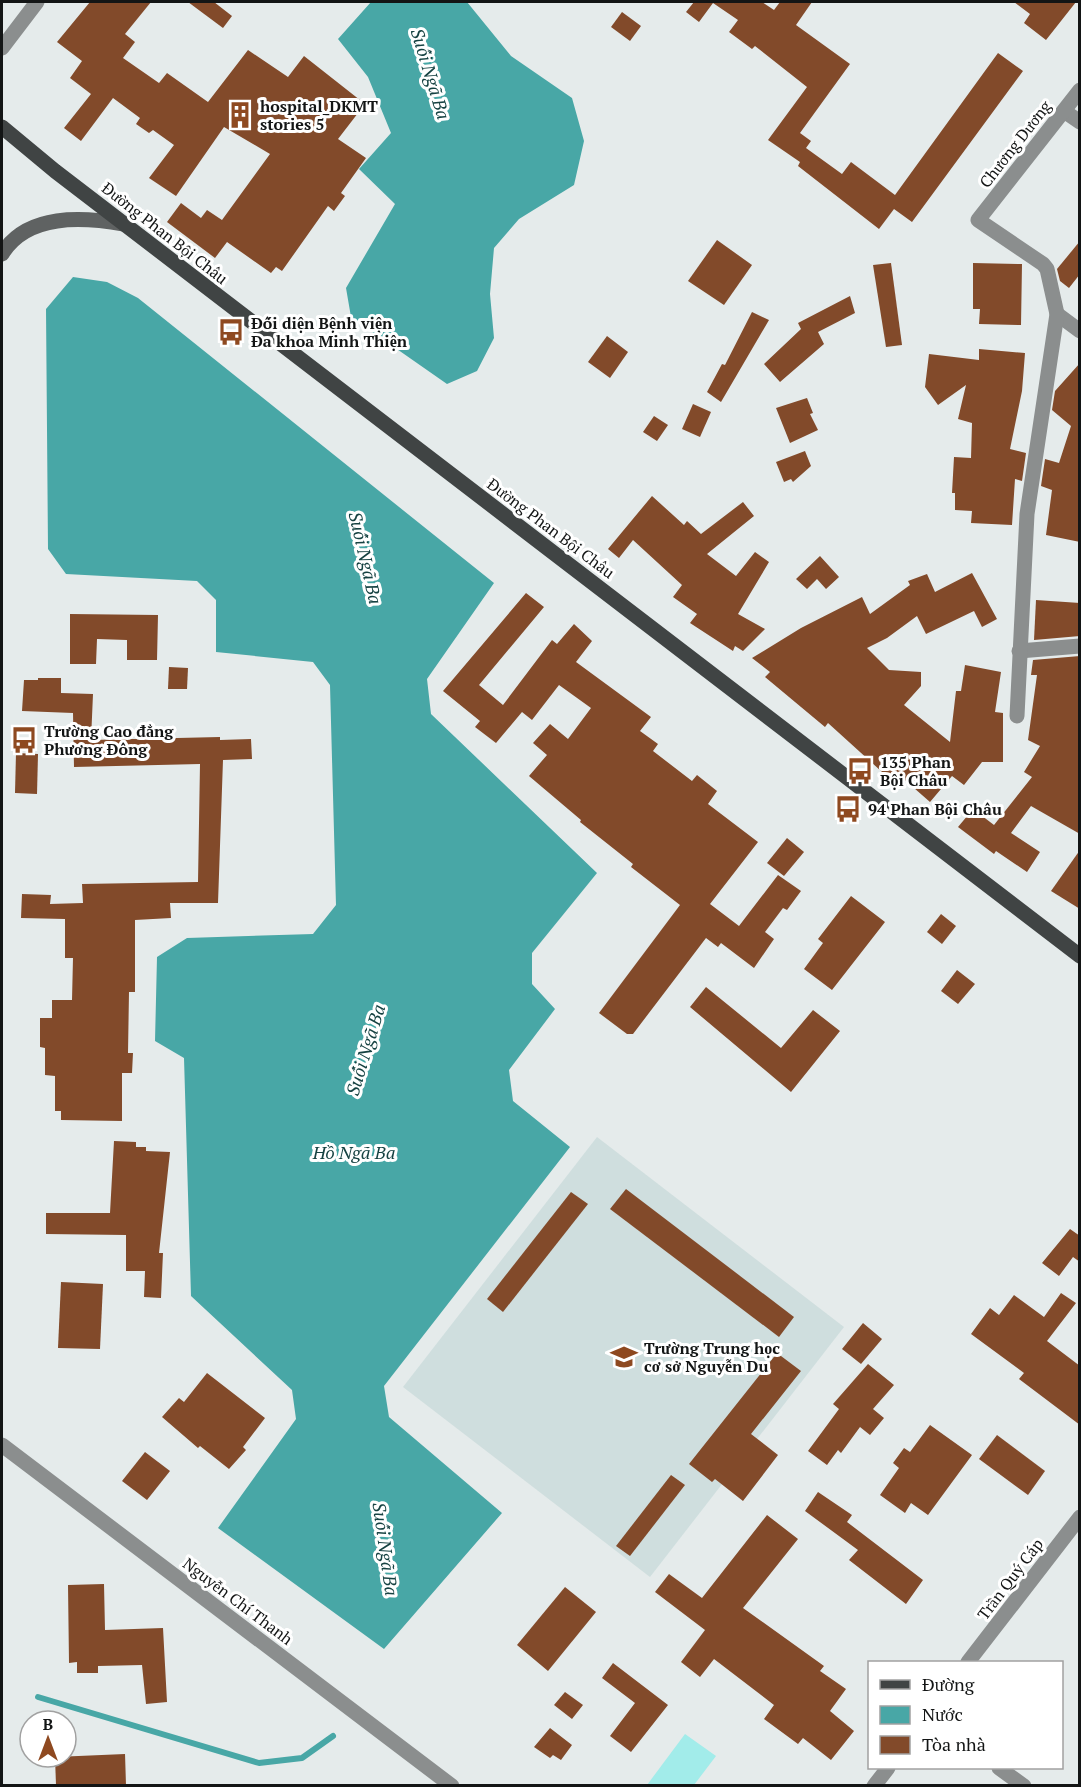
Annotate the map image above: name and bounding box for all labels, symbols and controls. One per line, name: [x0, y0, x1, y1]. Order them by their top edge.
water label: Suối Ngã Ba: [406, 25, 456, 122]
place label: hospital_DKMT stories 5: [260, 95, 378, 135]
street label: Chương Dương: [974, 95, 1056, 192]
building icon: hospital_DKMT stories 5: [225, 100, 255, 130]
street label: Đường Phan Bội Châu: [97, 177, 233, 289]
place label: Đối diện Bệnh viện Đa khoa Minh Thiện: [251, 312, 408, 352]
bus stop icon: Đối diện Bệnh viện Đa khoa Minh Thiện: [216, 317, 246, 347]
street label: Đường Phan Bội Châu: [483, 473, 619, 583]
water label: Suối Ngã Ba: [344, 509, 388, 606]
place label: Trường Cao đẳng Phương Đông: [44, 720, 174, 760]
bus stop icon: Trường Cao đẳng Phương Đông: [9, 725, 39, 755]
place label: 135 Phan Bội Châu: [880, 751, 952, 791]
bus stop icon: 135 Phan Bội Châu: [845, 756, 875, 786]
bus stop icon: 94 Phan Bội Châu: [833, 794, 863, 824]
place label: 94 Phan Bội Châu: [868, 798, 1002, 820]
water label: Suối Ngã Ba: [340, 1001, 390, 1098]
water label: Hồ Ngã Ba: [312, 1140, 395, 1164]
place label: Trường Trung học cơ sở Nguyễn Du: [644, 1337, 780, 1377]
school or university icon: Trường Trung học cơ sở Nguyễn Du: [609, 1342, 639, 1372]
water label: Suối Ngã Ba: [368, 1501, 404, 1597]
street label: Trần Quý Cáp: [972, 1534, 1048, 1624]
street label: Nguyễn Chí Thanh: [178, 1552, 298, 1650]
legend: [868, 1661, 1063, 1769]
text: Đường: [922, 1672, 975, 1696]
text: Nước: [922, 1702, 963, 1726]
north arrow: [18, 1709, 78, 1769]
text: B: [43, 1713, 53, 1735]
text: Tòa nhà: [922, 1732, 986, 1756]

